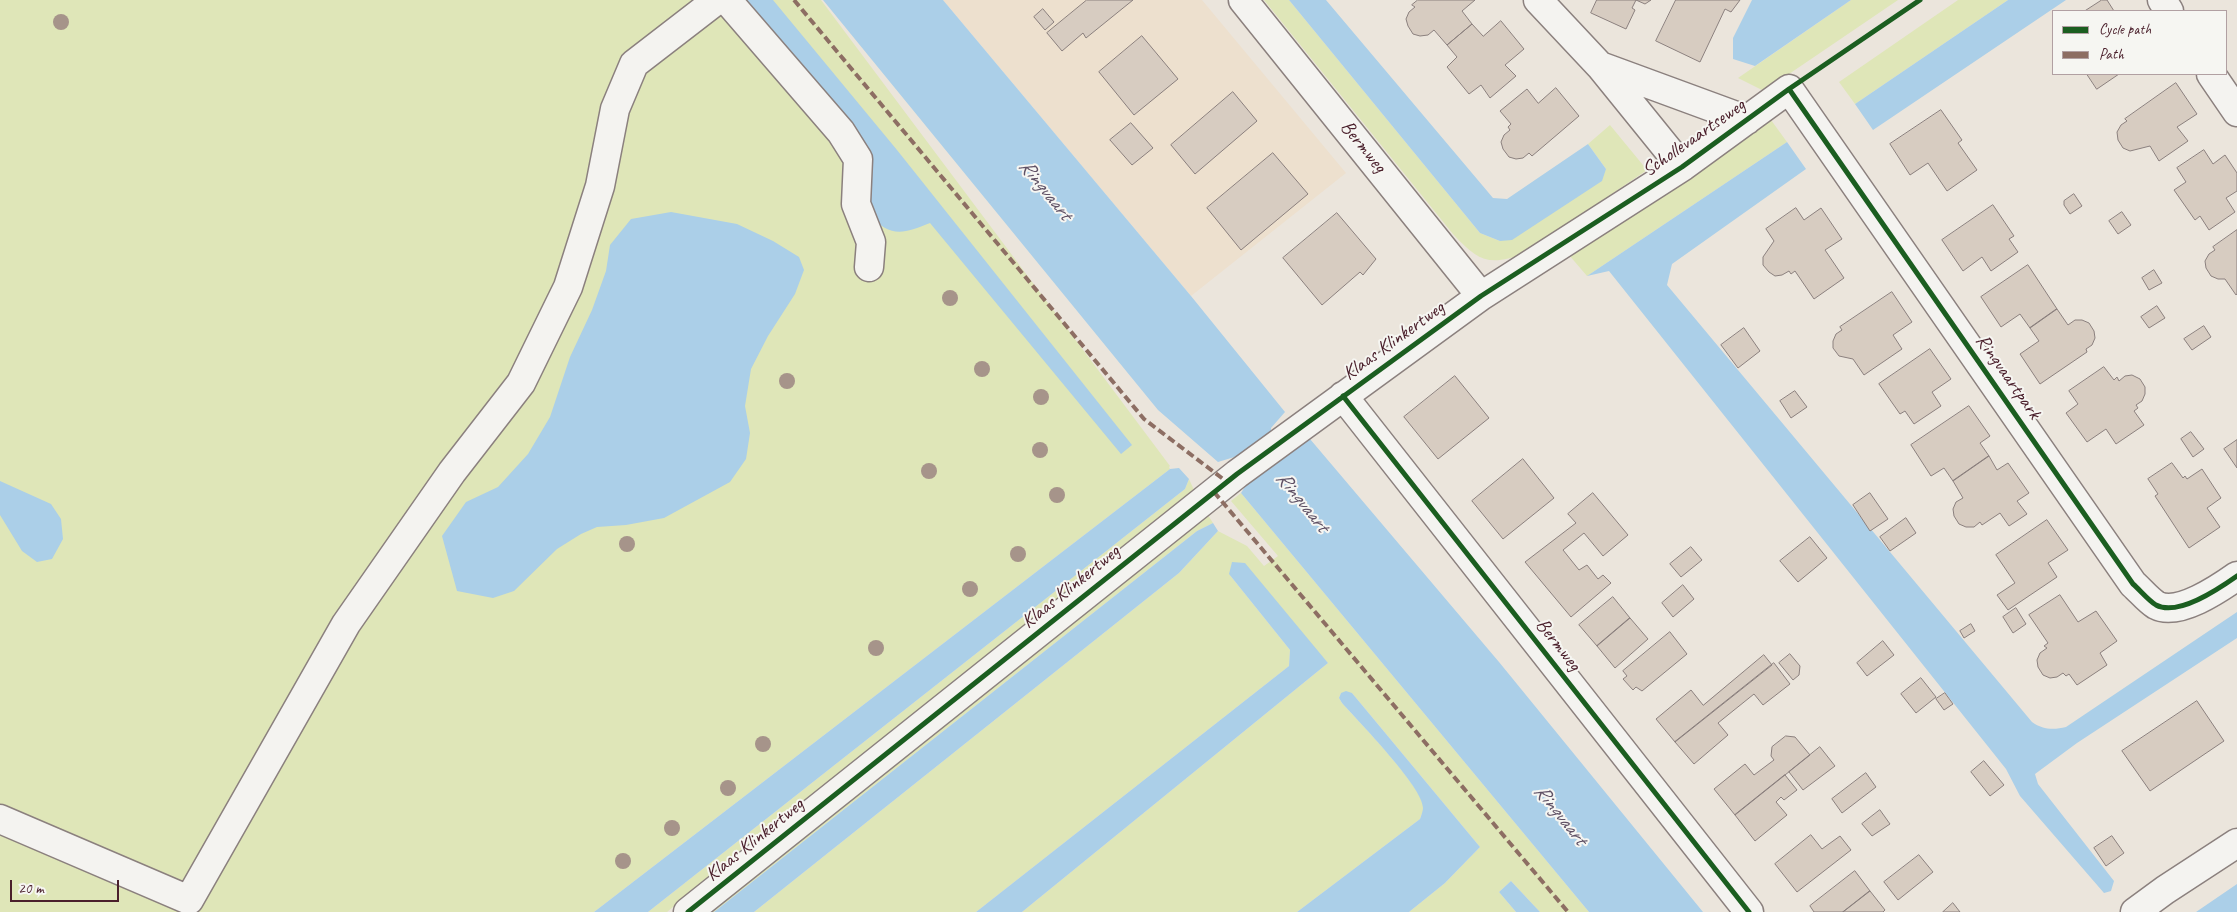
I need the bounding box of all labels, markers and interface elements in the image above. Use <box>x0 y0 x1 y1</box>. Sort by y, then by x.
legend <box>2052 10 2227 75</box>
text: Cycle path <box>2099 20 2151 39</box>
text: Path <box>2099 45 2124 64</box>
street label: Schollevaartseweg <box>1638 94 1750 182</box>
street label: Bermweg <box>1335 116 1391 178</box>
water label: Ringvaart <box>1013 155 1077 225</box>
street label: Klaas Klinkertweg <box>1338 296 1450 386</box>
street label: Ringvaartpark <box>1970 330 2046 424</box>
water label: Ringvaart <box>1270 467 1334 537</box>
street label: Klaas Klinkertweg <box>1017 540 1125 634</box>
street label: Bermweg <box>1530 614 1586 676</box>
water label: Ringvaart <box>1528 780 1592 850</box>
street label: Klaas Klinkertweg <box>701 793 809 887</box>
scale bar <box>12 870 121 902</box>
text: 20 m <box>18 879 44 898</box>

